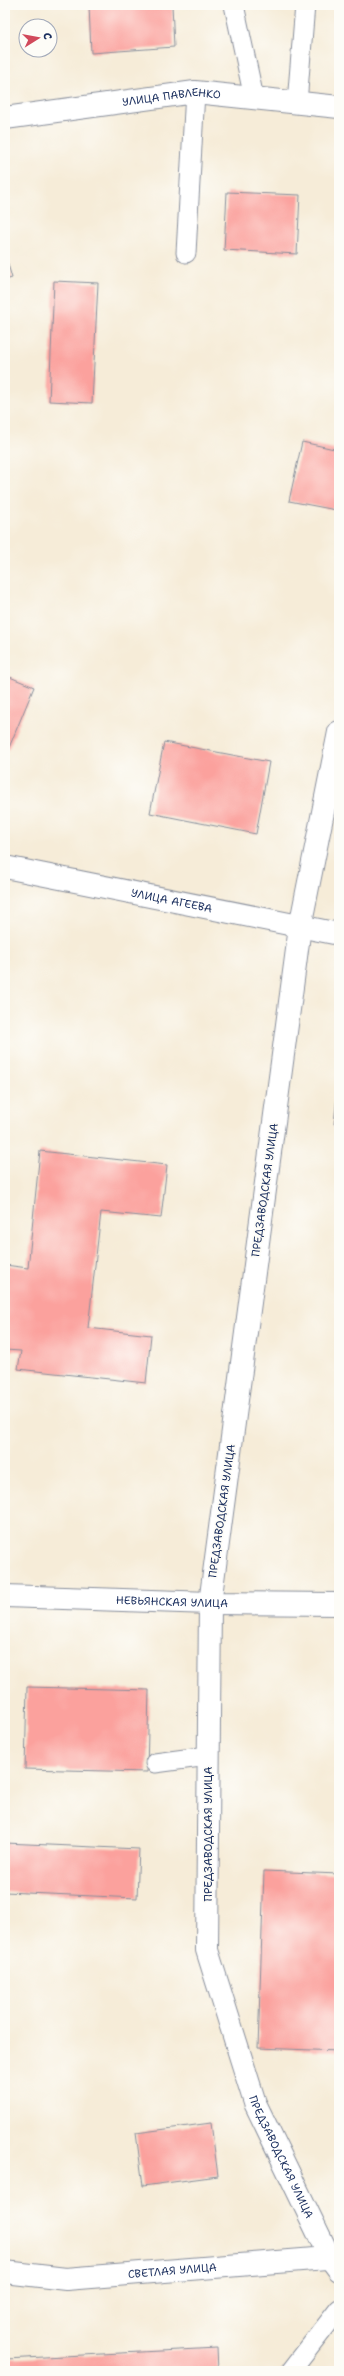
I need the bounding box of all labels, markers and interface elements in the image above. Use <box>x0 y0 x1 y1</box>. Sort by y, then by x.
north arrow <box>18 18 58 58</box>
text: С <box>39 31 55 41</box>
street label: УЛИЦА ПАВЛЕНКО <box>121 84 222 109</box>
street label: УЛИЦА АГЕЕВА <box>130 885 214 916</box>
street label: ПРЕДЗАВОДСКАЯ УЛИЦА <box>248 1122 282 1258</box>
street label: ПРЕДЗАВОДСКАЯ УЛИЦА <box>205 1443 239 1579</box>
street label: НЕВЬЯНСКАЯ УЛИЦА <box>116 1592 228 1611</box>
street label: ПРЕДЗАВОДСКАЯ УЛИЦА <box>201 1767 216 1901</box>
street label: ПРЕДЗАВОДСКАЯ УЛИЦА <box>246 2093 317 2221</box>
street label: СВЕТЛАЯ УЛИЦА <box>127 2259 217 2281</box>

